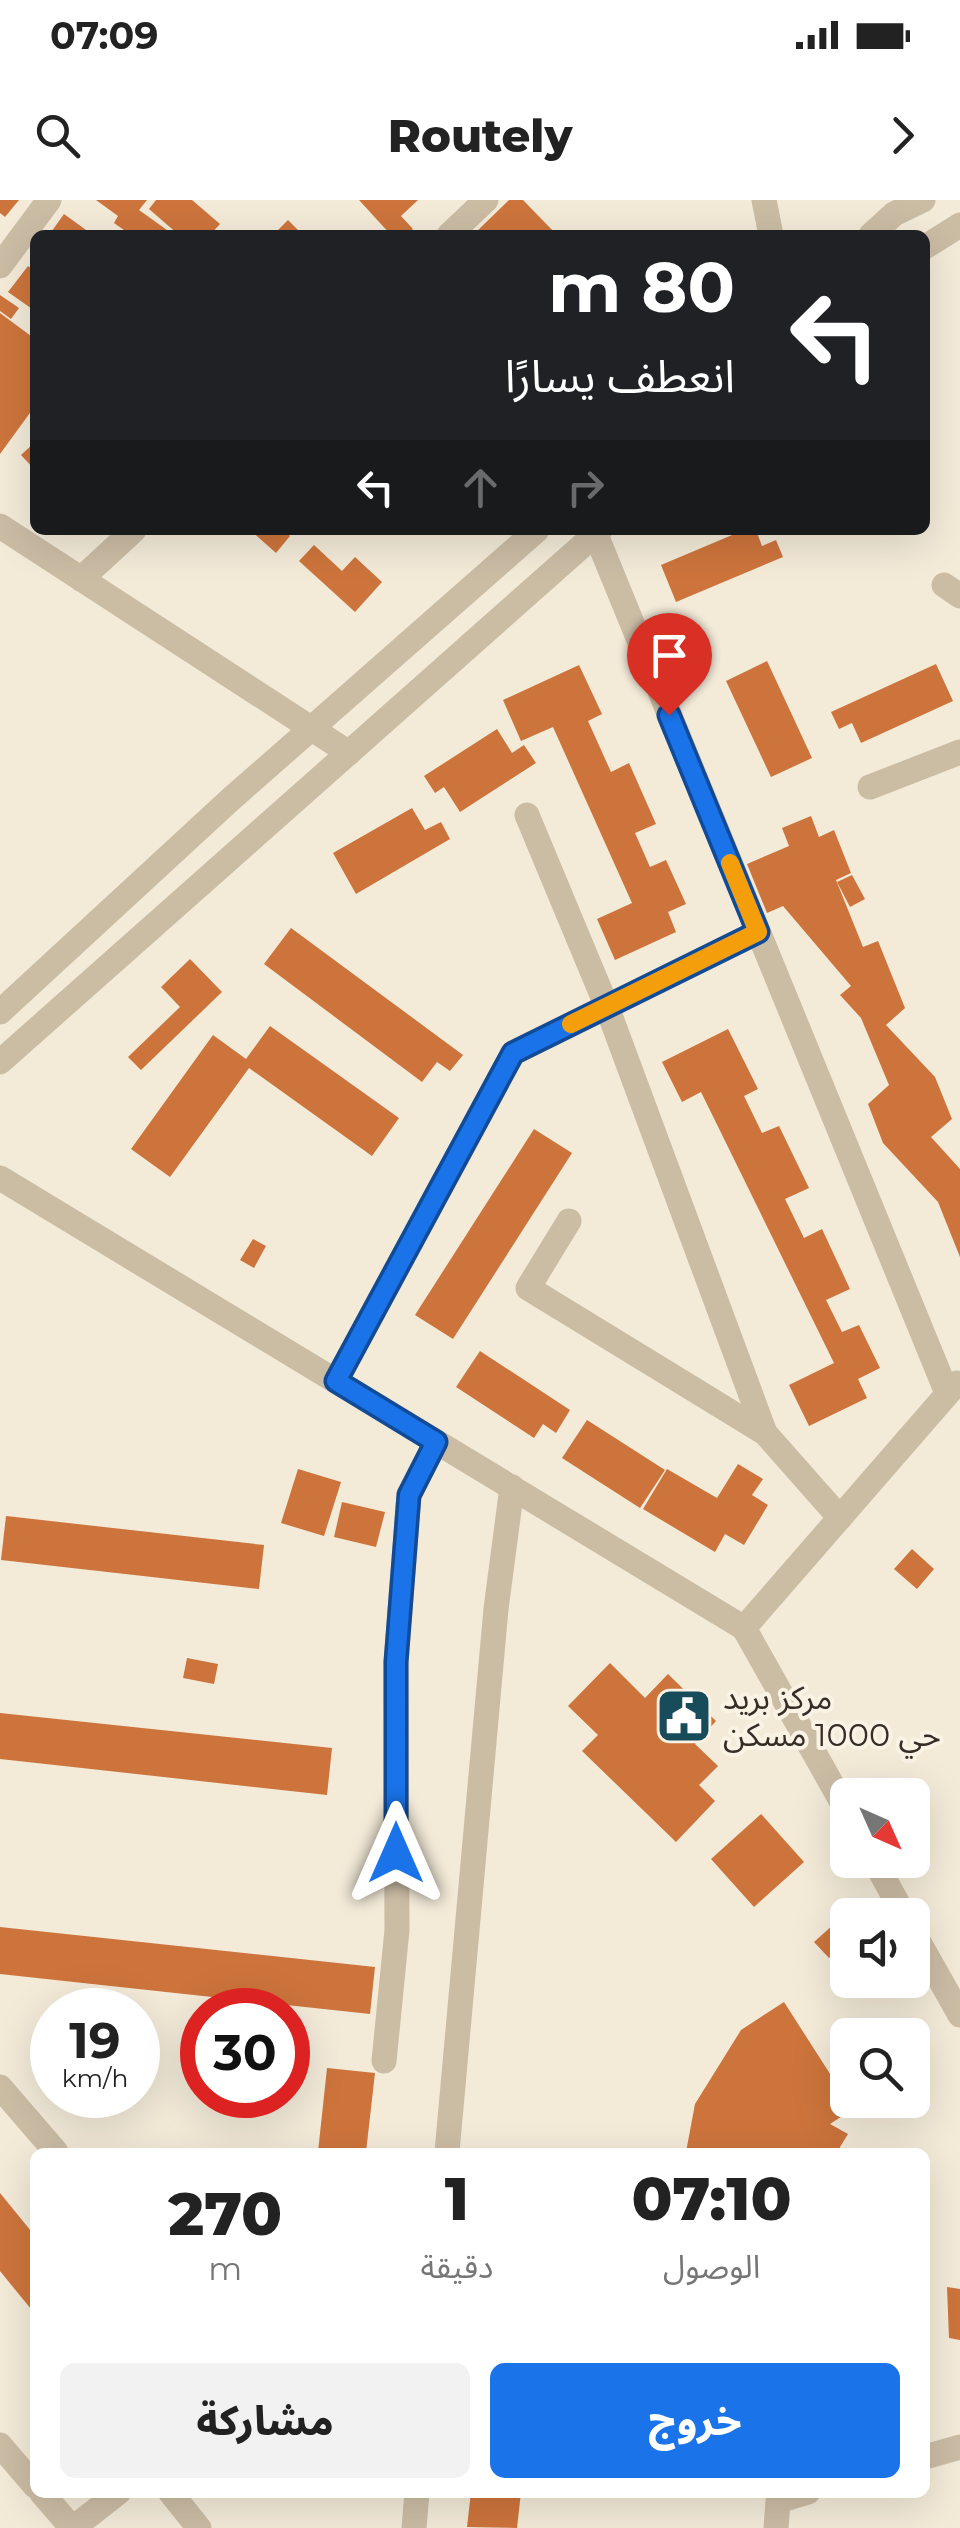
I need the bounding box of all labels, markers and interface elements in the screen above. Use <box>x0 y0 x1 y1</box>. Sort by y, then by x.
text: 07:09 <box>50 12 158 59</box>
icon: search <box>30 108 85 163</box>
text: Routely <box>388 108 572 163</box>
icon: forward <box>875 108 930 163</box>
text: 80 m <box>548 244 735 330</box>
icon: left <box>770 270 900 400</box>
text: انعطف يسارًا <box>505 348 735 403</box>
icon: left <box>348 460 403 515</box>
icon: ahead <box>453 460 508 515</box>
icon: right <box>558 460 613 515</box>
pin <box>627 613 712 716</box>
icon: arrive <box>642 628 697 683</box>
place label: مركز بريد حي 1000 مسكن <box>723 1678 941 1759</box>
public building icon: مركز بريد حي 1000 مسكن <box>654 1686 714 1746</box>
north arrow <box>830 1778 930 1878</box>
map controls <box>830 1778 930 2118</box>
position arrow <box>344 1801 448 1905</box>
button: sound <box>830 1898 930 1998</box>
speed limit sign: 30 <box>180 1988 310 2118</box>
text: 19 <box>69 2010 121 2071</box>
button: search <box>830 2018 930 2118</box>
text: km/h <box>62 2063 128 2093</box>
text: 1 <box>445 2162 469 2235</box>
text: 07:10 <box>632 2162 792 2235</box>
text: 270 <box>168 2177 282 2250</box>
text: دقيقة <box>420 2247 493 2286</box>
text: الوصول <box>663 2247 760 2286</box>
text: m <box>208 2249 242 2288</box>
button: مشاركة <box>60 2363 470 2478</box>
button: خروج <box>490 2363 900 2478</box>

